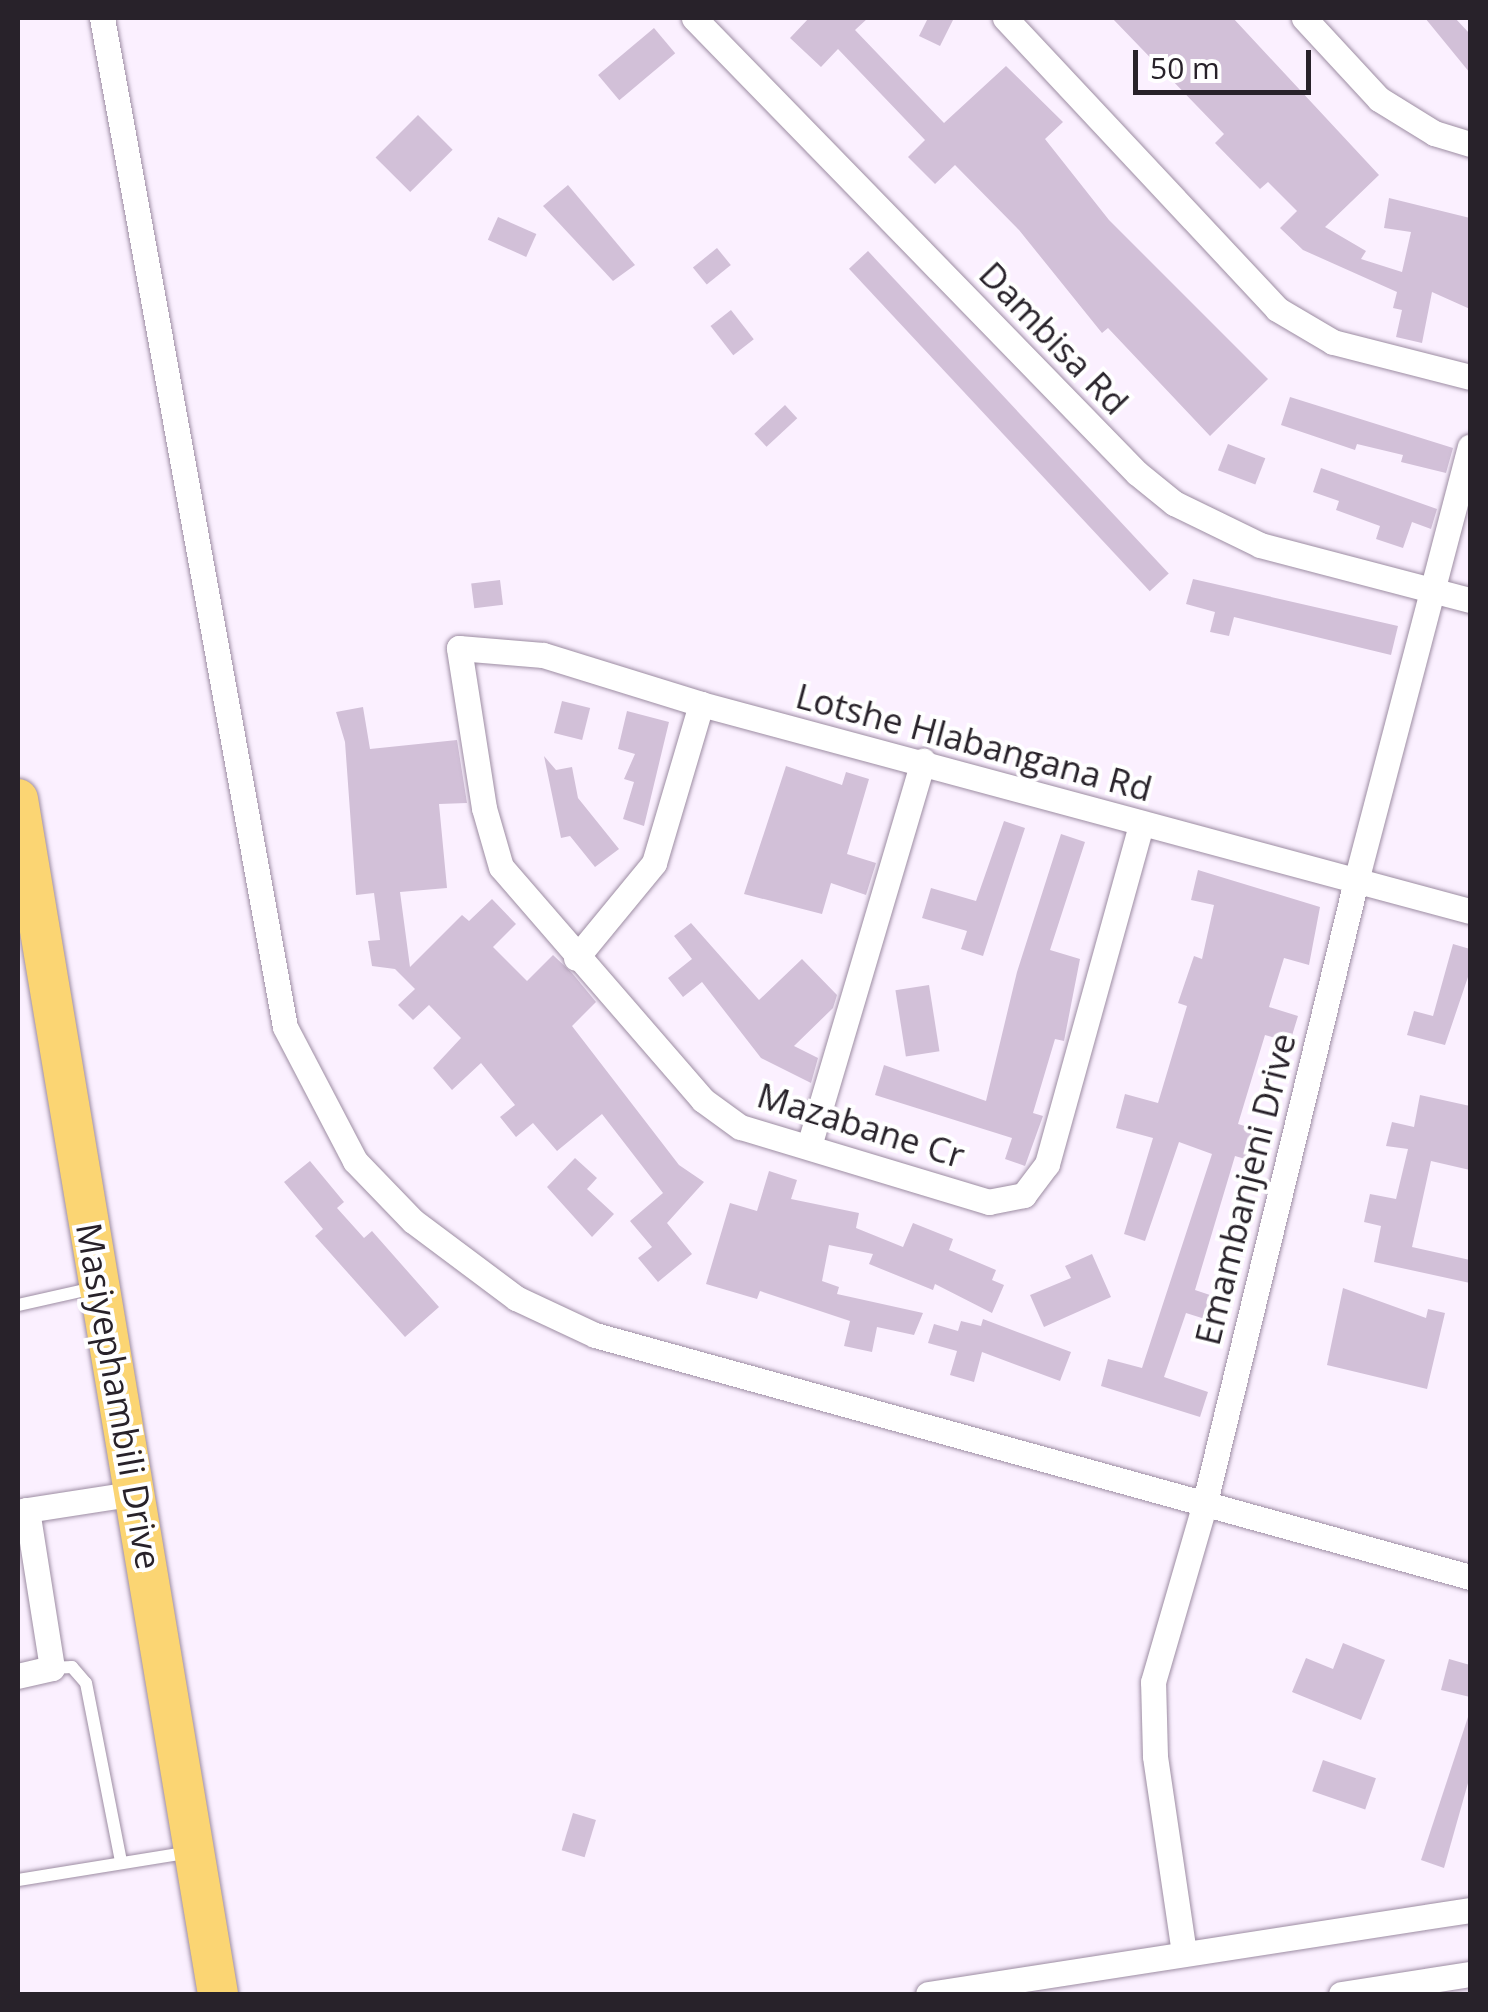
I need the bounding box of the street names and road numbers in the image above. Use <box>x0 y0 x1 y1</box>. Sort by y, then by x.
street label: Dambisa Rd <box>971 253 1137 423</box>
street label: Lotshe Hlabangana Rd <box>792 674 1156 810</box>
street label: Emambanjeni Drive <box>1186 1029 1304 1349</box>
street label: Mazabane Cr <box>752 1074 970 1176</box>
street label: Masiyephambili Drive <box>68 1219 170 1573</box>

